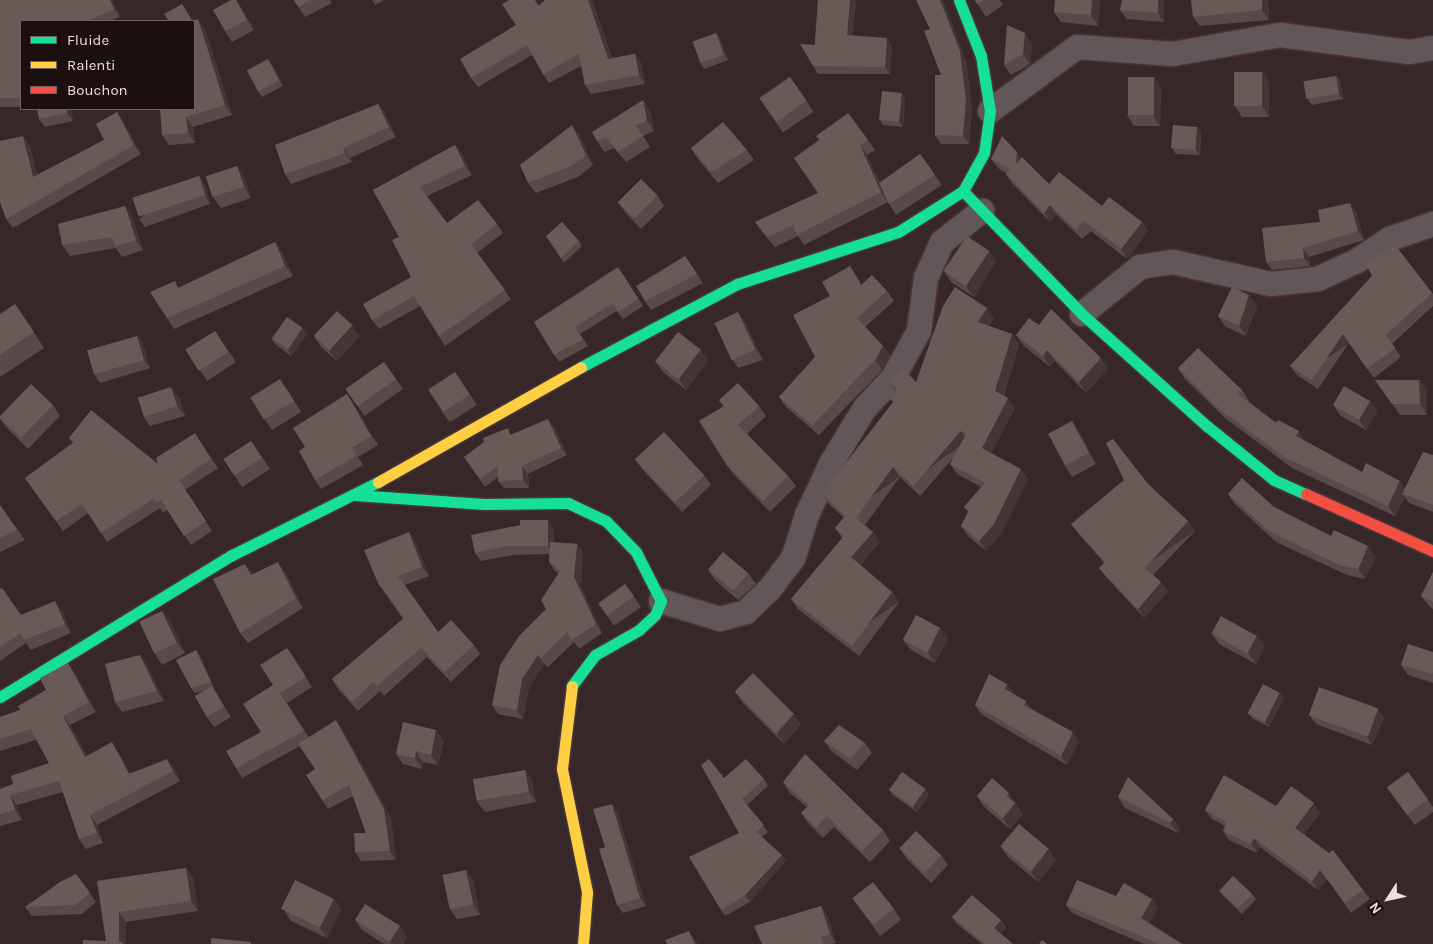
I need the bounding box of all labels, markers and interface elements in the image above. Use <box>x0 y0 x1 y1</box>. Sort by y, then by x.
legend <box>20 20 195 110</box>
text: Fluide <box>67 31 109 49</box>
text: Ralenti <box>67 56 116 74</box>
text: Bouchon <box>67 81 128 99</box>
north arrow <box>1363 874 1413 924</box>
text: N <box>1365 899 1385 917</box>

